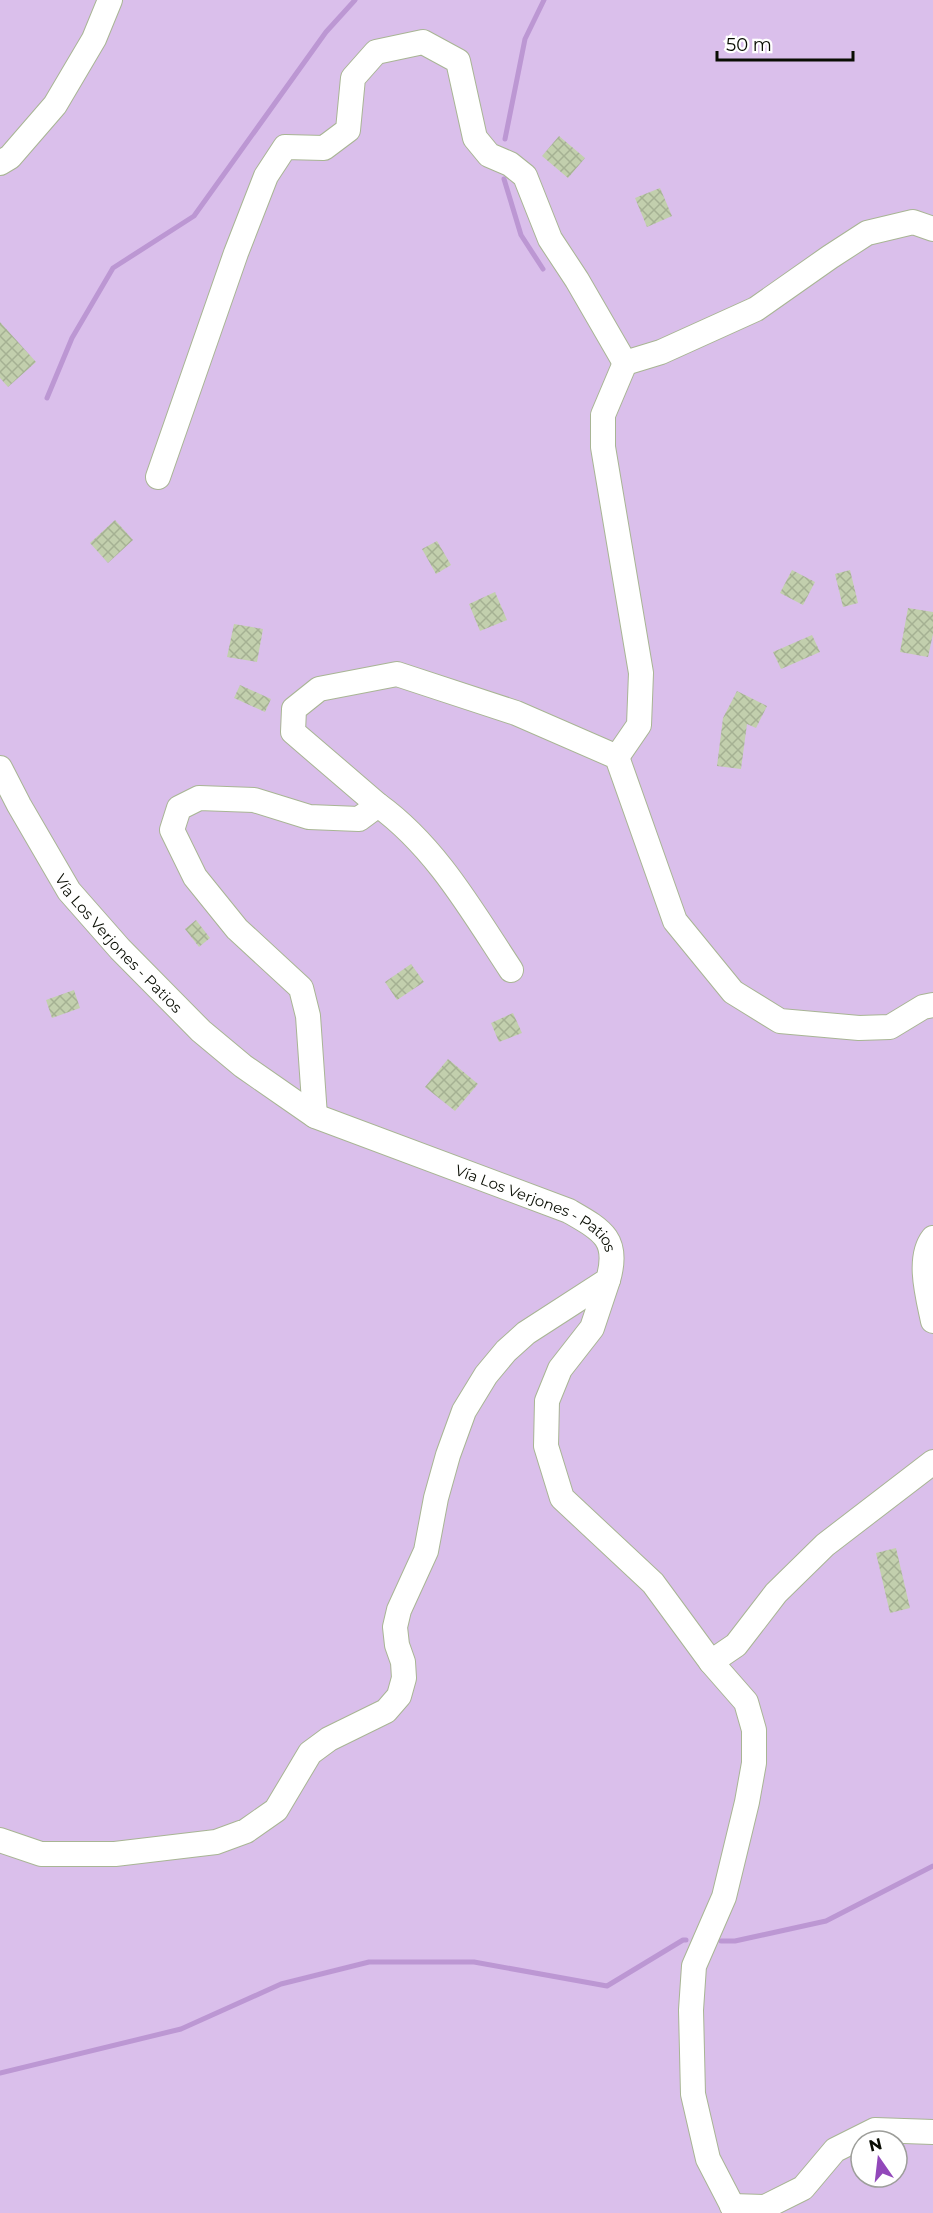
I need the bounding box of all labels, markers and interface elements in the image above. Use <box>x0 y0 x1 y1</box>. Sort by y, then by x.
scale bar <box>717 24 854 62</box>
text: 50 m <box>726 34 772 56</box>
street label: Vía Los Verjones - Patios <box>51 870 187 1016</box>
street label: Vía Los Verjones - Patios <box>453 1160 621 1254</box>
north arrow <box>849 2129 909 2189</box>
text: N <box>867 2134 884 2156</box>

